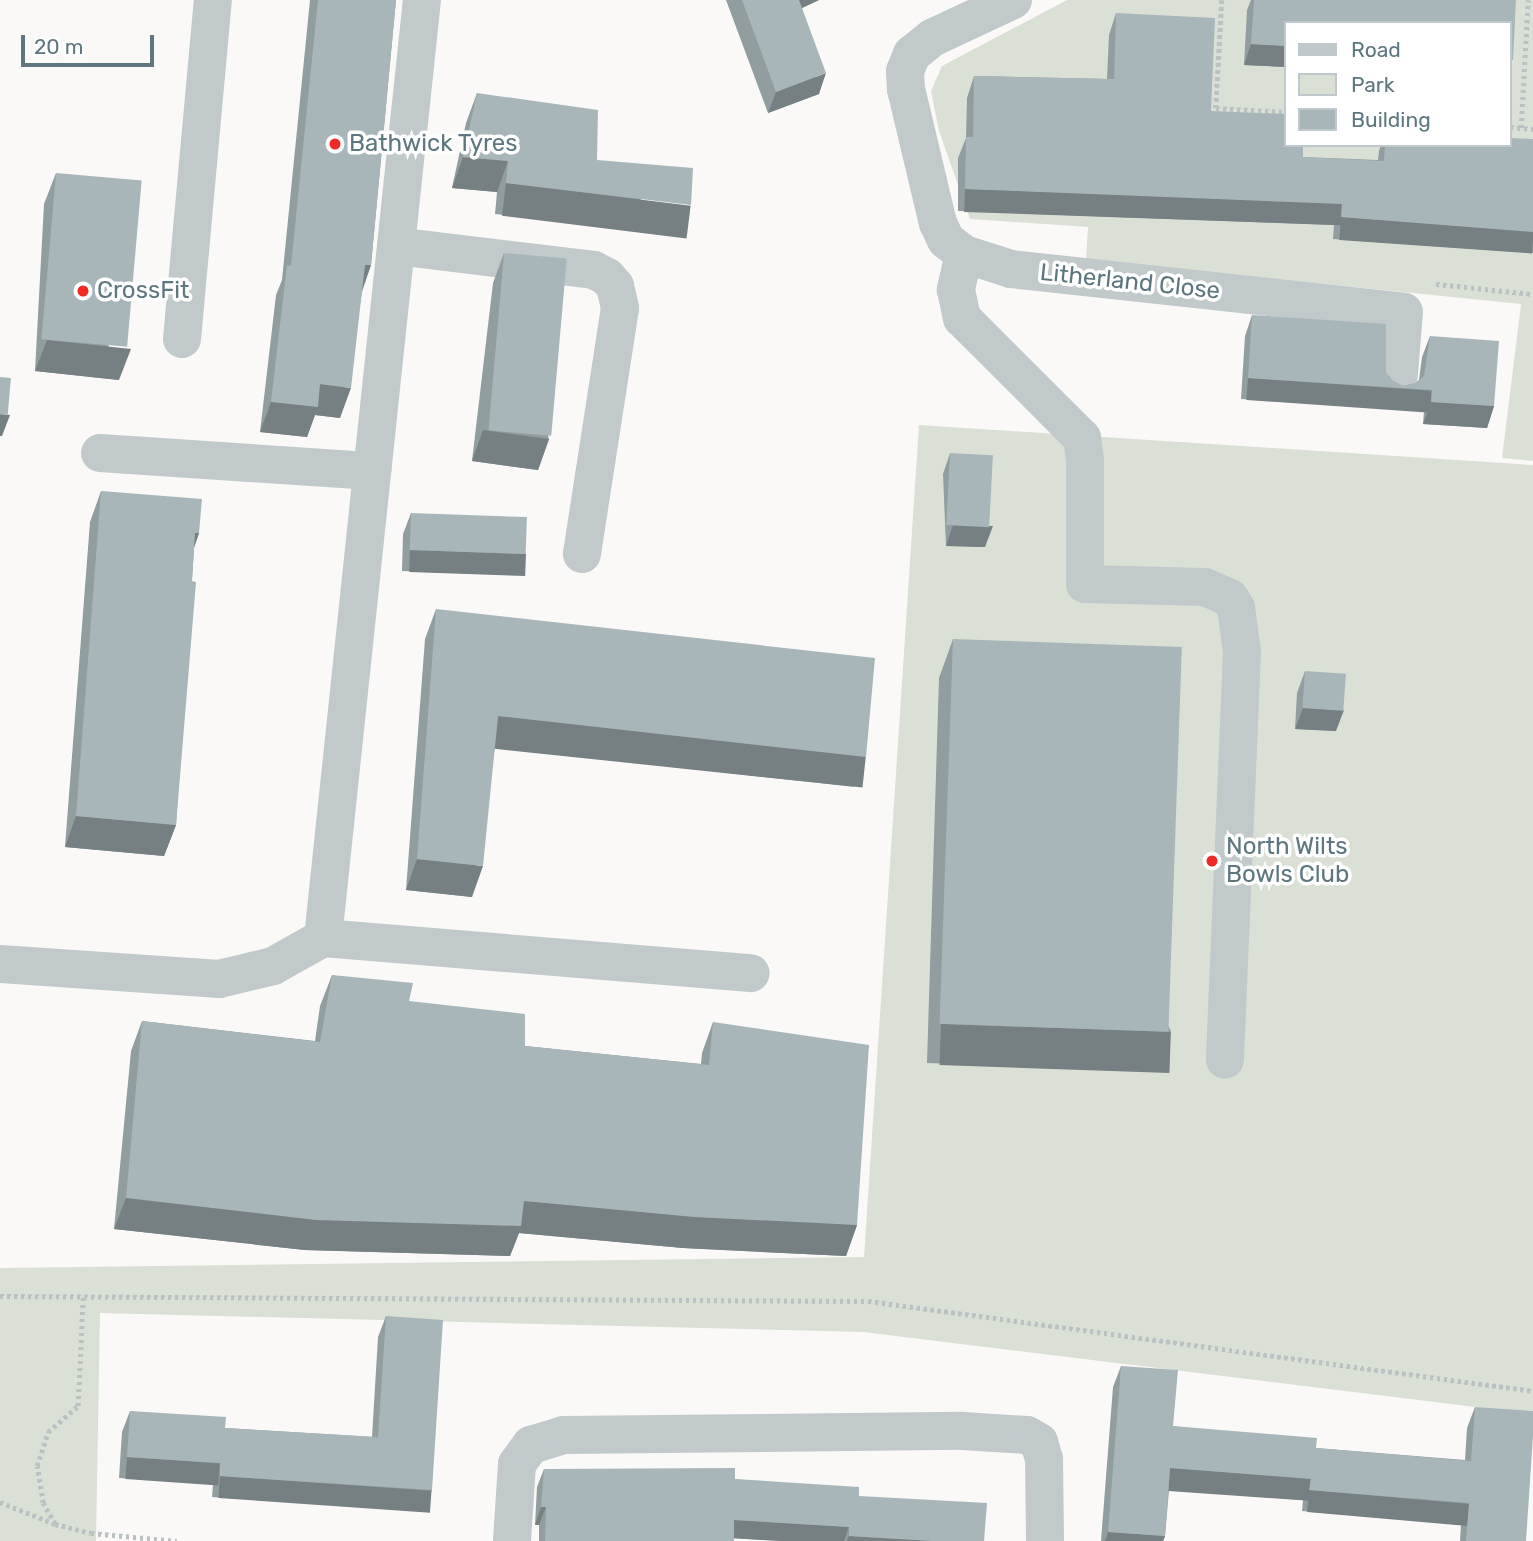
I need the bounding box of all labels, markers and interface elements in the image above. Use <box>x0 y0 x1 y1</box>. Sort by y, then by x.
scale bar <box>24 21 158 65</box>
legend <box>1284 21 1512 147</box>
text: 20 m <box>34 34 83 59</box>
text: Road <box>1351 37 1401 62</box>
text: Park <box>1351 72 1395 97</box>
text: Building <box>1351 107 1431 132</box>
place label: Bathwick Tyres <box>349 130 518 158</box>
marker: Bathwick Tyres <box>327 136 343 152</box>
street label: Litherland Close <box>1039 258 1221 306</box>
place label: CrossFit <box>97 277 189 305</box>
marker: CrossFit <box>75 283 91 299</box>
place label: North Wilts Bowls Club <box>1226 833 1349 889</box>
marker: North Wilts Bowls Club <box>1204 853 1220 869</box>

